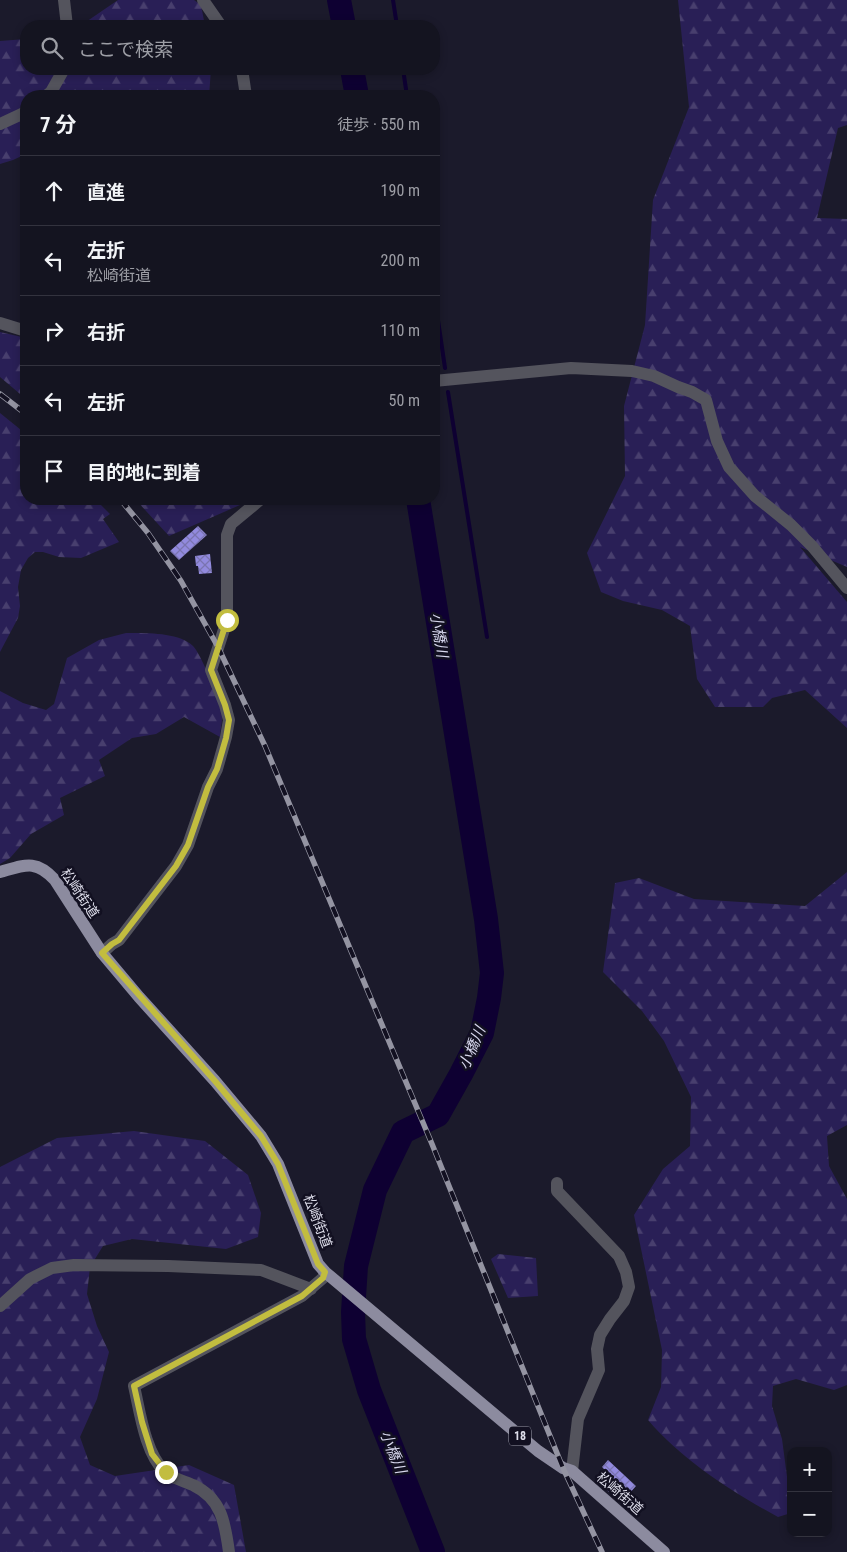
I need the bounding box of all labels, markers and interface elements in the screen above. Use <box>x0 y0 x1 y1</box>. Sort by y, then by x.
search box <box>20 20 440 75</box>
icon: search <box>38 34 66 62</box>
text: ここで検索 <box>78 38 173 61</box>
text: 7 分 <box>40 113 76 137</box>
text: 徒歩 · 550 m <box>337 115 420 134</box>
icon: ahead <box>40 177 68 205</box>
text: 直進 <box>87 181 125 204</box>
text: 190 m <box>381 181 420 200</box>
text: 左折 <box>87 239 125 262</box>
icon: left <box>40 247 68 275</box>
text: 200 m <box>381 251 420 270</box>
text: 松崎街道 <box>87 266 151 285</box>
icon: right <box>40 317 68 345</box>
text: 右折 <box>87 321 125 344</box>
text: 110 m <box>381 321 420 340</box>
icon: left <box>40 387 68 415</box>
text: 左折 <box>87 391 125 414</box>
text: 50 m <box>388 391 420 410</box>
icon: arrive <box>40 457 68 485</box>
text: 目的地に到着 <box>87 461 201 484</box>
route start <box>216 609 239 632</box>
water label: 小橋川 <box>427 611 452 661</box>
street label: 松崎街道 <box>58 865 102 921</box>
water label: 小橋川 <box>455 1022 490 1072</box>
street label: 松崎街道 <box>300 1192 336 1250</box>
road number: 18 <box>509 1426 531 1445</box>
water label: 小橋川 <box>376 1428 411 1478</box>
map controls <box>787 1447 832 1537</box>
button: + <box>787 1447 832 1492</box>
route end <box>155 1461 178 1484</box>
street label: 松崎街道 <box>594 1469 646 1517</box>
button: − <box>787 1492 832 1537</box>

